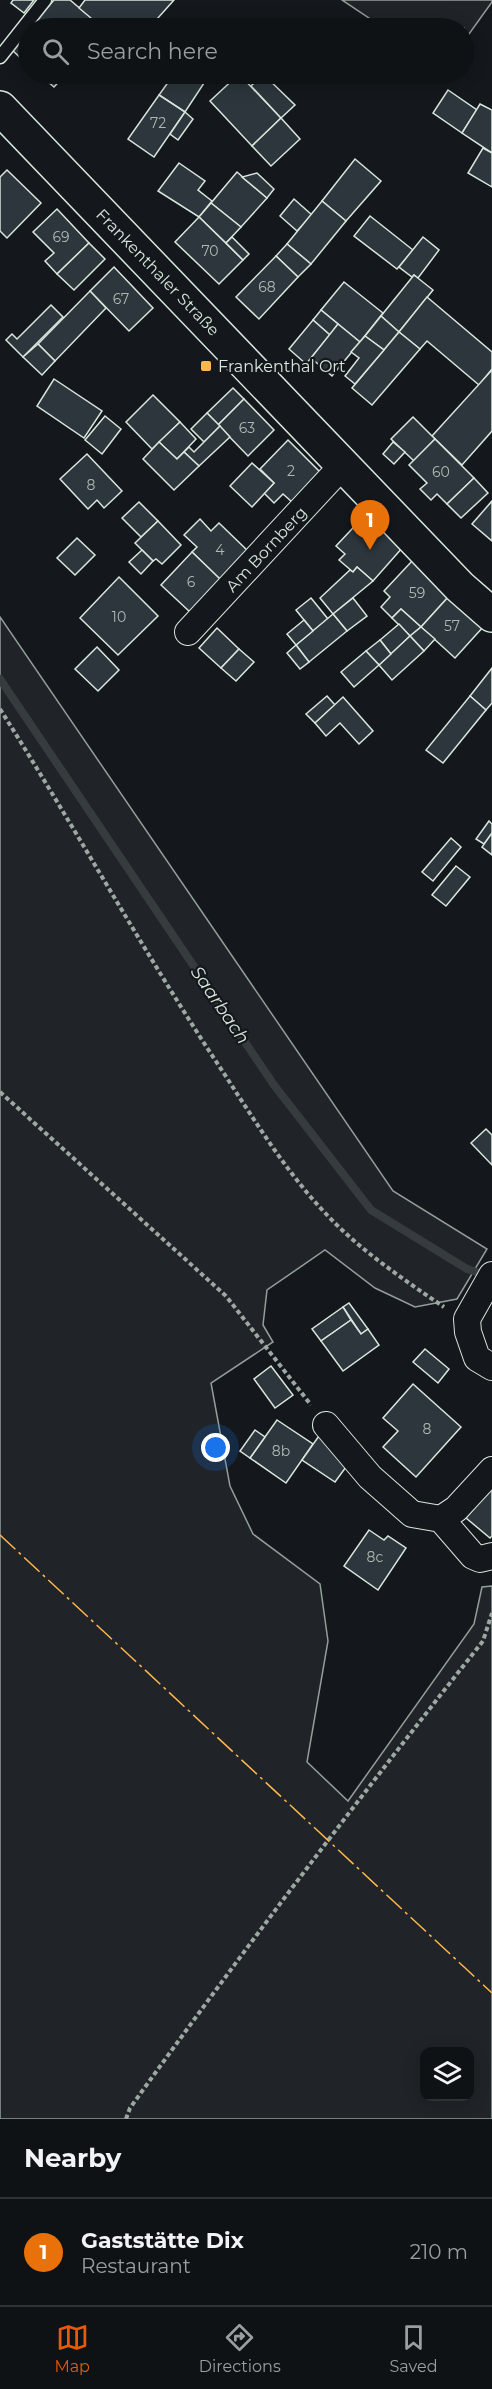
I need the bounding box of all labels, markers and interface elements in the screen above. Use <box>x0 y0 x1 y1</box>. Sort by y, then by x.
search box <box>18 18 474 84</box>
icon: search <box>39 35 72 68</box>
text: Search here <box>87 38 218 65</box>
house number: 72 <box>150 114 166 132</box>
street label: Frankenthaler Straße <box>92 205 223 340</box>
house number: 69 <box>52 228 70 246</box>
house number: 70 <box>201 242 219 260</box>
house number: 68 <box>258 278 276 296</box>
house number: 67 <box>113 290 129 308</box>
place label: Frankenthal Ort <box>218 357 346 376</box>
marker: Frankenthal Ort <box>199 359 213 373</box>
house number: 63 <box>239 419 255 437</box>
house number: 2 <box>287 462 295 480</box>
house number: 60 <box>432 463 450 481</box>
house number: 8 <box>87 476 96 494</box>
pin: 1 <box>350 500 389 550</box>
street label: Am Bornberg <box>222 503 311 596</box>
house number: 4 <box>215 541 225 559</box>
house number: 6 <box>187 573 196 591</box>
house number: 59 <box>409 584 425 602</box>
house number: 10 <box>112 608 126 626</box>
house number: 57 <box>444 617 460 635</box>
water label: Saarbach <box>186 962 254 1048</box>
house number: 8 <box>423 1420 432 1438</box>
your location <box>201 1433 230 1462</box>
house number: 8b <box>272 1442 290 1460</box>
house number: 8c <box>367 1548 384 1566</box>
map controls <box>420 2047 474 2101</box>
button: layers <box>420 2047 474 2101</box>
text: Nearby <box>24 2142 121 2174</box>
text: Gaststätte Dix <box>81 2227 244 2254</box>
text: 1 <box>40 2240 47 2264</box>
text: 210 m <box>410 2240 468 2264</box>
text: Restaurant <box>81 2254 191 2278</box>
tab: Map <box>54 2321 90 2376</box>
tab: Directions <box>199 2321 281 2376</box>
tab: Saved <box>390 2321 438 2376</box>

